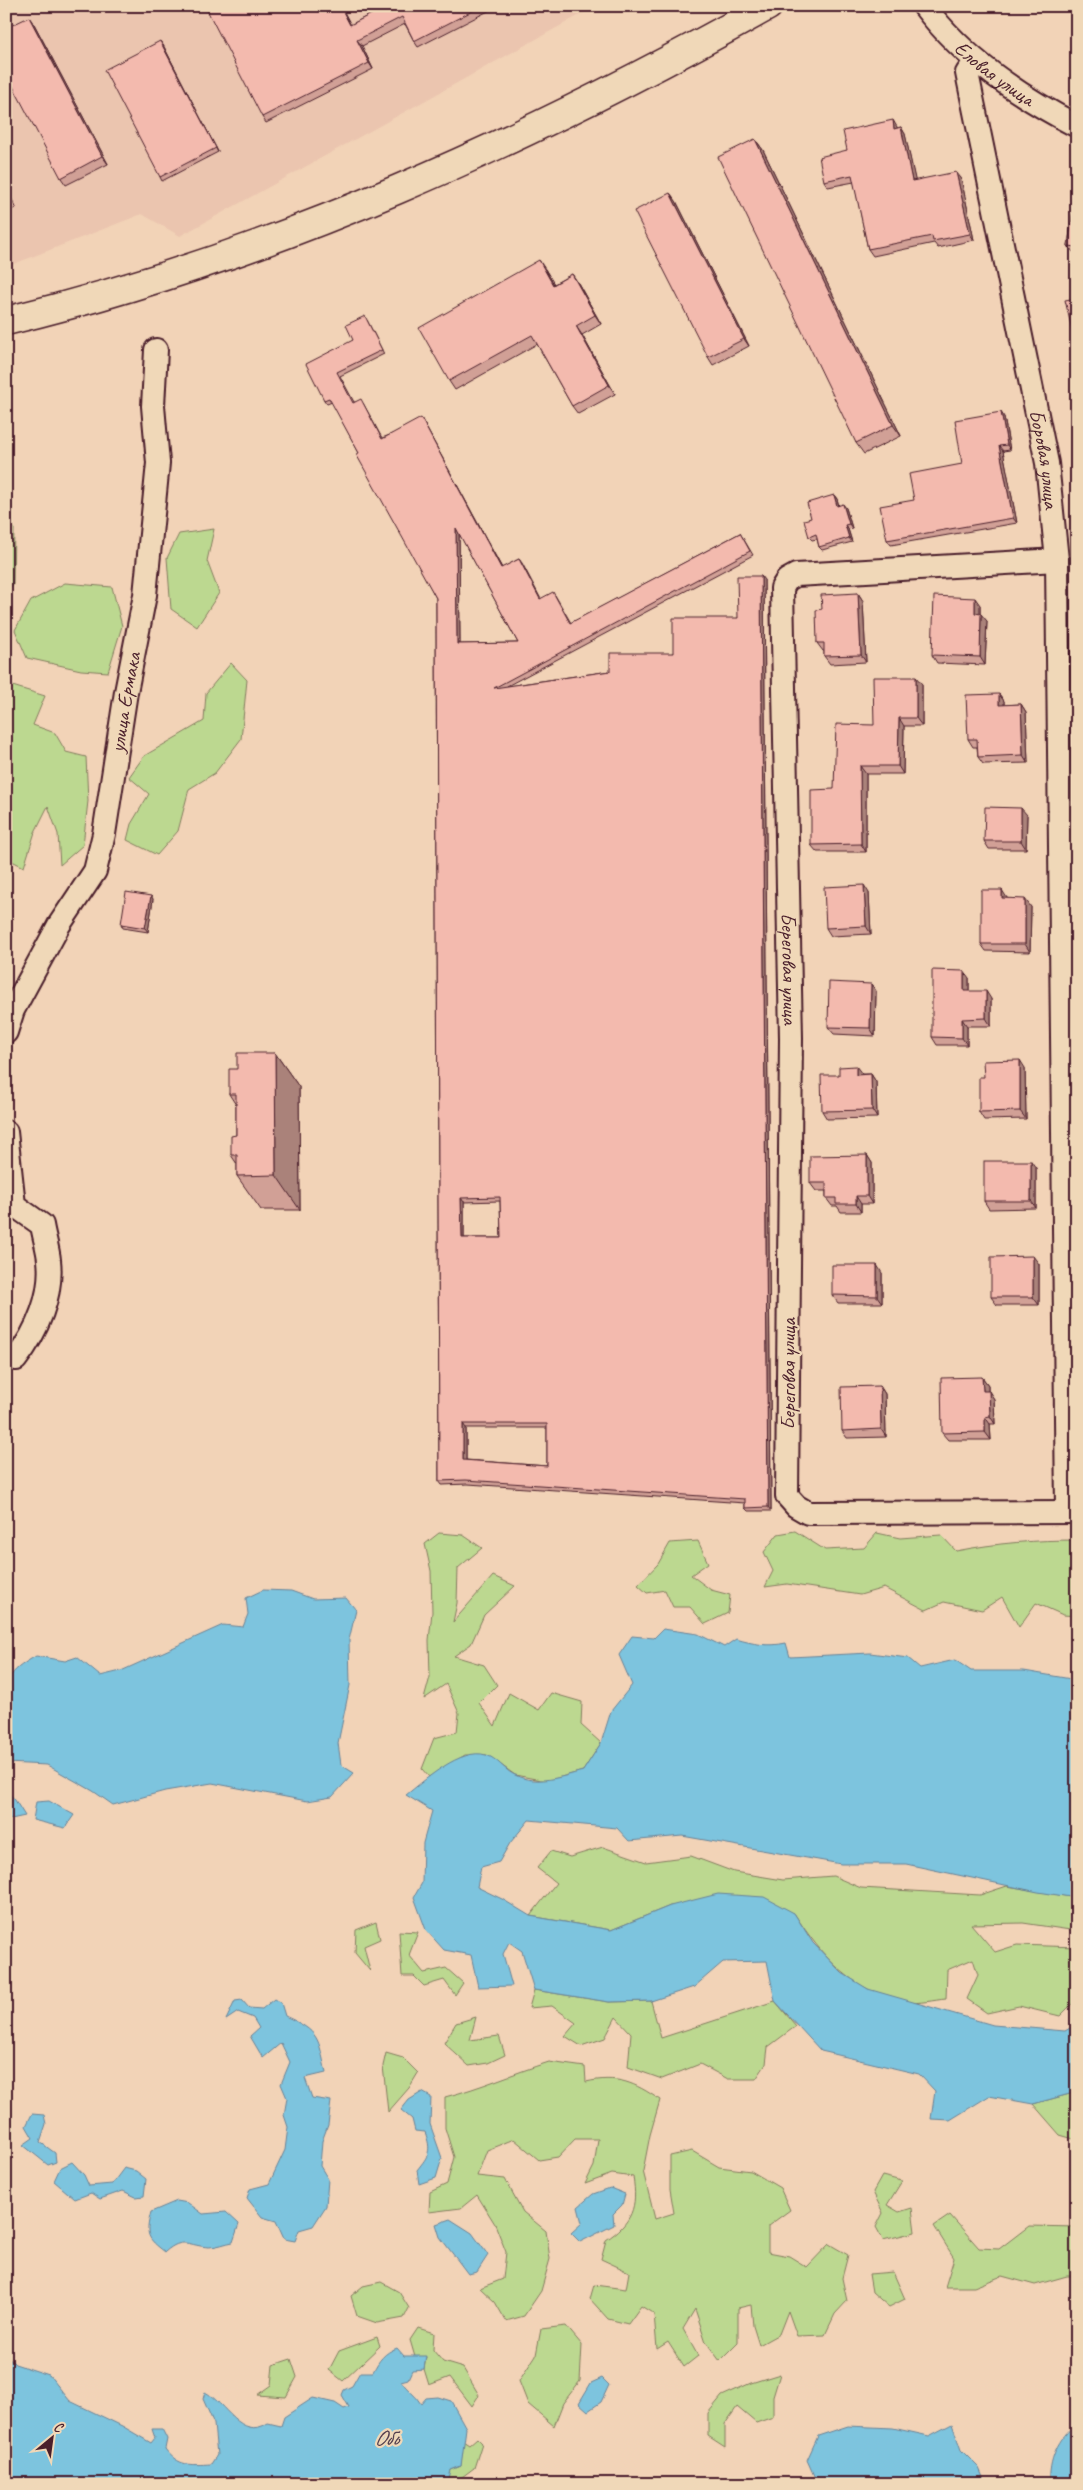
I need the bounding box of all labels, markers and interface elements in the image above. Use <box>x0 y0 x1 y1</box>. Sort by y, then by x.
street label: Еловая улица <box>949 35 1041 113</box>
street label: Боровая улица <box>1023 407 1065 512</box>
street label: улица Ермака <box>104 649 147 756</box>
street label: Береговая улица <box>776 913 804 1026</box>
street label: Береговая улица <box>775 1317 801 1430</box>
north arrow <box>28 2412 78 2462</box>
text: С <box>51 2418 67 2437</box>
water label: Обь <box>374 2424 401 2452</box>

